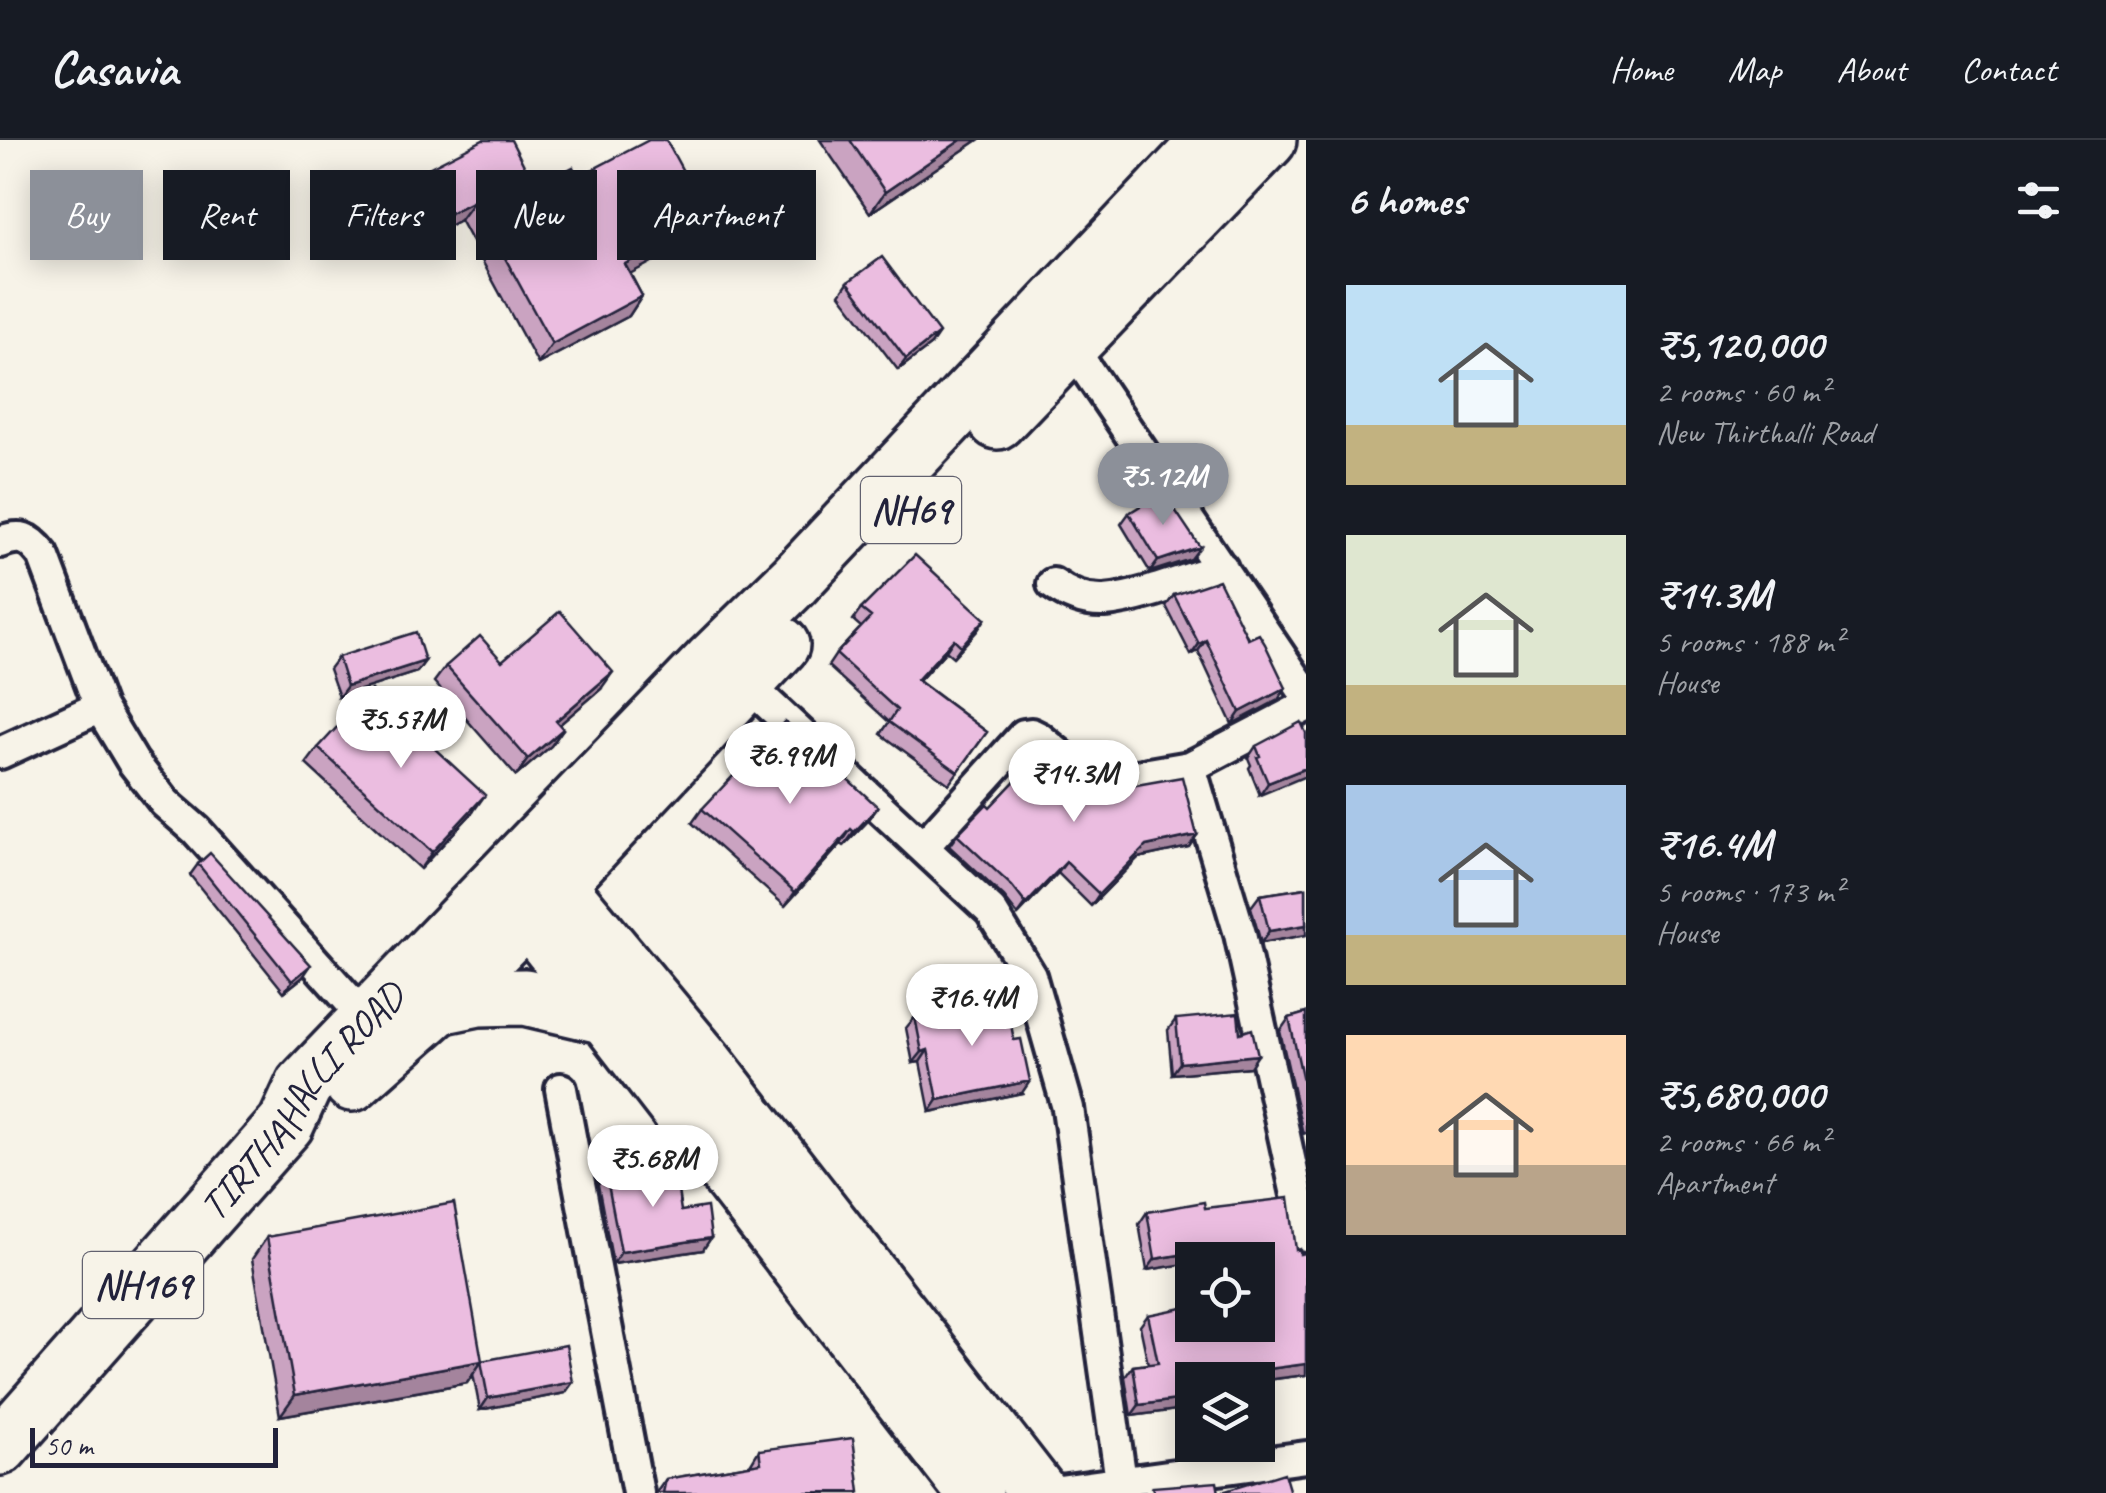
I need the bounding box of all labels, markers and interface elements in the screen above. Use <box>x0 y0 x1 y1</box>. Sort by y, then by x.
text: Casavia <box>50 39 178 99</box>
text: Home <box>1610 47 1673 92</box>
text: Map <box>1728 47 1781 92</box>
text: About <box>1836 47 1906 92</box>
text: Contact <box>1961 47 2056 92</box>
chip: Buy <box>30 170 143 260</box>
chip: Rent <box>163 170 290 260</box>
chip: Filters <box>310 170 456 260</box>
chip: New <box>476 170 597 260</box>
chip: Apartment <box>617 170 816 260</box>
icon: filters <box>2011 173 2066 228</box>
text: 6 homes <box>1346 174 1465 227</box>
text: ₹5,120,000 <box>1656 318 1823 371</box>
icon: home <box>1426 325 1546 445</box>
text: 2 rooms · 60 m² <box>1656 371 1829 412</box>
text: New Thirthalli Road <box>1656 412 1874 453</box>
pin: ₹5.12M <box>1082 443 1244 528</box>
text: ₹5.12M <box>1120 455 1206 496</box>
road number: NH69 <box>861 477 961 543</box>
text: ₹14.3M <box>1656 568 1771 621</box>
icon: home <box>1426 575 1546 695</box>
text: 5 rooms · 188 m² <box>1656 621 1843 662</box>
text: House <box>1656 662 1718 703</box>
pin: ₹5.57M <box>320 686 482 771</box>
text: ₹5.57M <box>358 698 444 739</box>
pin: ₹6.99M <box>709 722 871 807</box>
text: ₹6.99M <box>746 734 834 775</box>
pin: ₹14.3M <box>993 740 1155 825</box>
text: ₹14.3M <box>1030 752 1118 793</box>
text: ₹16.4M <box>1656 818 1771 871</box>
icon: home <box>1426 825 1546 945</box>
text: 5 rooms · 173 m² <box>1656 871 1843 912</box>
text: House <box>1656 912 1718 953</box>
pin: ₹16.4M <box>891 964 1053 1049</box>
street label: TIRTHAHALLI ROAD <box>189 969 418 1231</box>
text: ₹16.4M <box>928 976 1016 1017</box>
text: ₹5,680,000 <box>1656 1068 1824 1121</box>
icon: home <box>1426 1075 1546 1195</box>
text: 2 rooms · 66 m² <box>1656 1121 1829 1162</box>
pin: ₹5.68M <box>572 1125 734 1210</box>
text: ₹5.68M <box>609 1137 697 1178</box>
text: Apartment <box>1656 1162 1774 1203</box>
map controls <box>1175 1242 1275 1462</box>
button: locate <box>1175 1242 1275 1342</box>
road number: NH169 <box>83 1252 203 1318</box>
button: layers <box>1175 1362 1275 1462</box>
scale bar <box>30 1423 278 1468</box>
text: 50 m <box>45 1428 93 1463</box>

